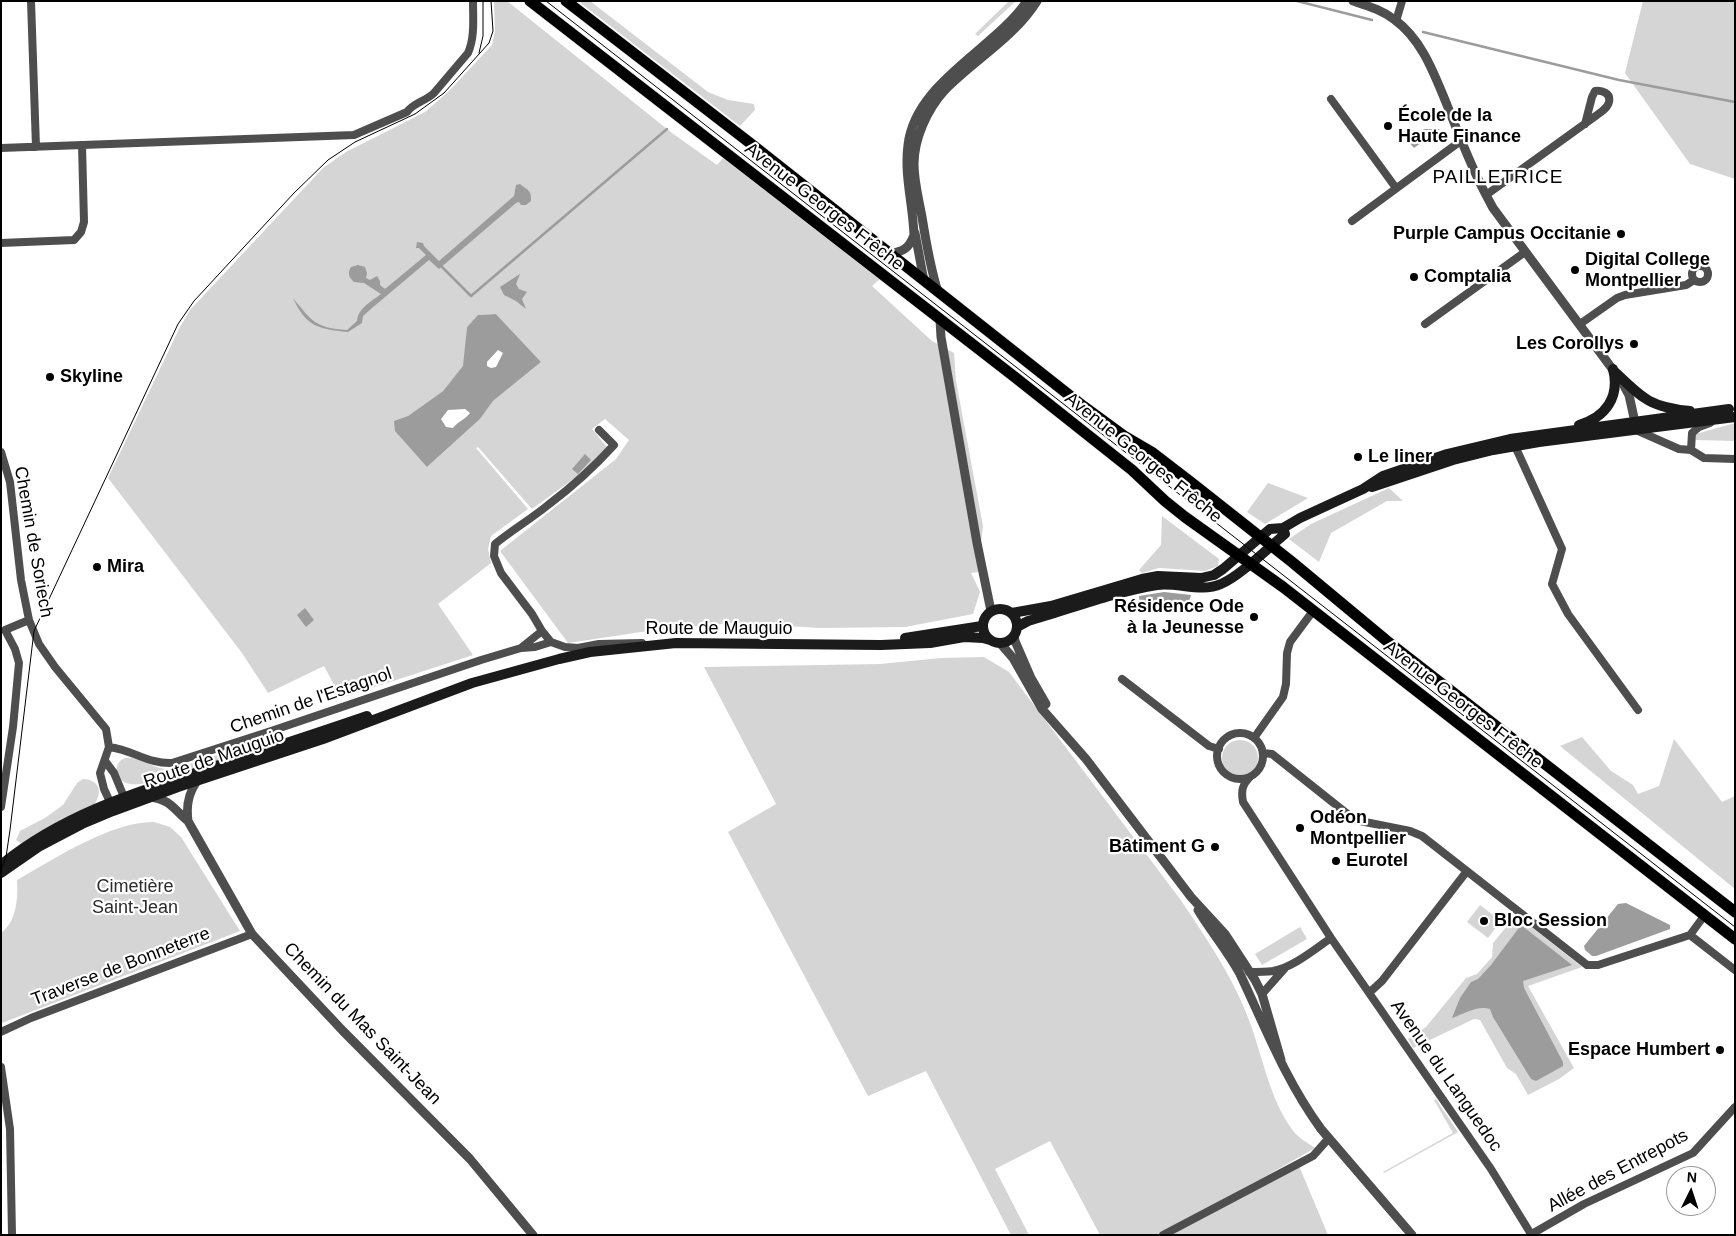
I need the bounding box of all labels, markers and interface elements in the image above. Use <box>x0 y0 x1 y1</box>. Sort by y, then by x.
place label: École de la Haute Finance <box>1398 105 1521 148</box>
marker: École de la Haute Finance <box>1382 120 1394 132</box>
street label: Avenue Georges Frêche <box>740 138 908 276</box>
district label: PAILLETRICE <box>1431 167 1565 189</box>
place label: Purple Campus Occitanie <box>1393 223 1611 245</box>
marker: Purple Campus Occitanie <box>1615 228 1627 240</box>
place label: Digital College Montpellier <box>1585 249 1710 292</box>
marker: Digital College Montpellier <box>1569 264 1581 276</box>
place label: Comptalia <box>1424 266 1511 288</box>
marker: Comptalia <box>1408 271 1420 283</box>
place label: Les Corollys <box>1516 333 1624 355</box>
marker: Les Corollys <box>1628 338 1640 350</box>
place label: Skyline <box>60 366 123 388</box>
marker: Skyline <box>44 371 56 383</box>
street label: Avenue Georges Frêche <box>1060 388 1226 528</box>
place label: Le liner <box>1368 446 1432 468</box>
marker: Le liner <box>1352 451 1364 463</box>
street label: Chemin de Soriech <box>9 465 57 619</box>
place label: Mira <box>107 556 144 578</box>
marker: Mira <box>91 561 103 573</box>
place label: Résidence Ode à la Jeunesse <box>1114 596 1244 638</box>
marker: Résidence Ode à la Jeunesse <box>1248 611 1260 623</box>
street label: Route de Mauguio <box>645 618 793 640</box>
street label: Avenue Georges Frêche <box>1379 636 1547 774</box>
street label: Chemin de l'Estagnol <box>227 663 395 739</box>
street label: Route de Mauguio <box>141 725 287 793</box>
place label: Odéon Montpellier <box>1310 807 1406 850</box>
marker: Odéon Montpellier <box>1294 822 1306 834</box>
place label: Bâtiment G <box>1109 836 1205 858</box>
marker: Bâtiment G <box>1209 841 1221 853</box>
place label: Eurotel <box>1346 850 1408 872</box>
marker: Eurotel <box>1330 855 1342 867</box>
park label: Cimetière Saint-Jean <box>92 876 178 919</box>
place label: Bloc Session <box>1494 910 1607 932</box>
marker: Bloc Session <box>1478 915 1490 927</box>
street label: Traverse de Bonneterre <box>29 923 213 1011</box>
street label: Chemin du Mas Saint-Jean <box>279 938 445 1110</box>
street label: Avenue du Languedoc <box>1386 996 1506 1156</box>
place label: Espace Humbert <box>1568 1039 1710 1061</box>
marker: Espace Humbert <box>1714 1044 1726 1056</box>
street label: Allée des Entrepots <box>1544 1125 1692 1217</box>
north arrow <box>1666 1166 1716 1216</box>
text: N <box>1686 1169 1698 1185</box>

